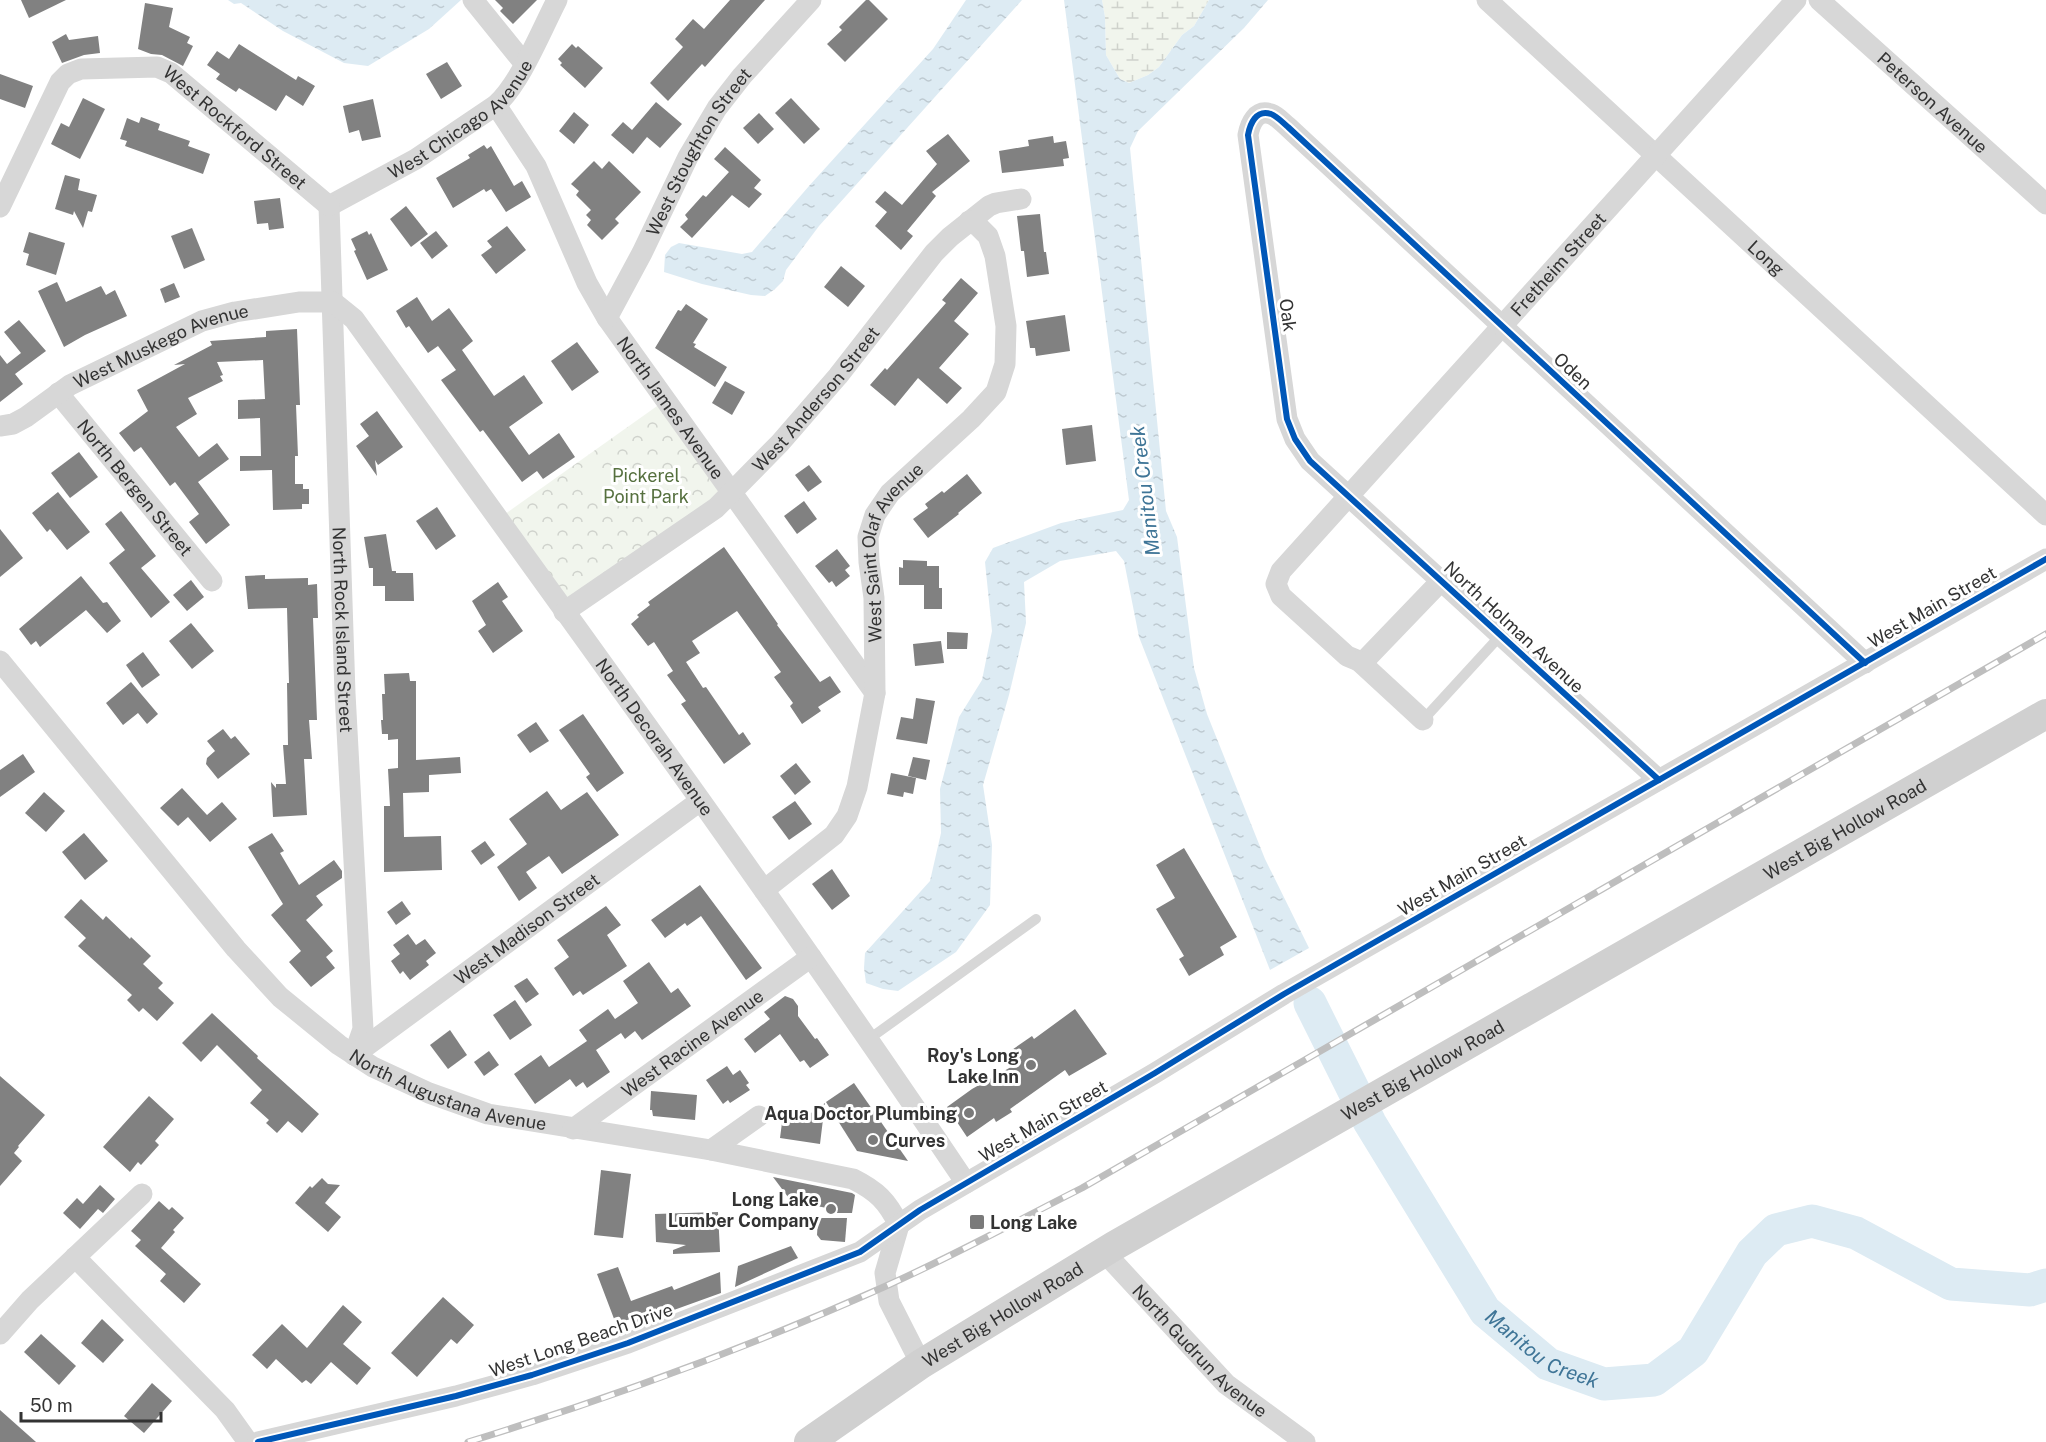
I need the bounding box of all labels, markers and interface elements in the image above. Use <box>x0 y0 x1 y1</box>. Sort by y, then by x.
street label: Peterson Avenue <box>1873 47 1992 157</box>
street label: West Chicago Avenue <box>384 56 536 183</box>
street label: West Rockford Street <box>159 61 311 193</box>
street label: West Stoughton Street <box>641 63 755 239</box>
street label: Fretheim Street <box>1506 208 1610 320</box>
street label: Long <box>1744 236 1789 279</box>
street label: Oak <box>1275 297 1301 333</box>
street label: West Muskego Avenue <box>70 300 250 392</box>
street label: West Anderson Street <box>747 322 883 476</box>
street label: North James Avenue <box>613 332 729 483</box>
street label: Oden <box>1550 348 1596 394</box>
street label: North Bergen Street <box>73 415 197 560</box>
water label: Manitou Creek <box>1125 424 1165 558</box>
street label: West Saint Olaf Avenue <box>857 458 927 643</box>
park label: Pickerel Point Park <box>603 465 689 507</box>
street label: North Rock Island Street <box>329 526 358 733</box>
street label: North Holman Avenue <box>1440 557 1588 697</box>
street label: West Main Street <box>1864 562 2000 652</box>
street label: North Decorah Avenue <box>592 654 718 819</box>
street label: West Big Hollow Road <box>1760 774 1930 884</box>
street label: West Main Street <box>1394 830 1530 920</box>
street label: West Madison Street <box>450 868 603 989</box>
street label: West Racine Avenue <box>617 985 767 1101</box>
street label: West Big Hollow Road <box>1337 1015 1508 1125</box>
street label: North Augustana Avenue <box>346 1044 548 1134</box>
place label: Roy's Long Lake Inn <box>927 1045 1019 1087</box>
marker: Roy's Long Lake Inn <box>1024 1058 1038 1072</box>
street label: West Main Street <box>975 1076 1111 1166</box>
place label: Aqua Doctor Plumbing <box>764 1103 957 1124</box>
marker: Aqua Doctor Plumbing <box>962 1106 976 1120</box>
place label: Curves <box>885 1130 945 1151</box>
marker: Curves <box>866 1133 880 1147</box>
place label: Long Lake Lumber Company <box>668 1189 819 1231</box>
marker: Long Lake Lumber Company <box>824 1202 838 1216</box>
place label: Long Lake <box>990 1212 1077 1233</box>
marker: Long Lake <box>968 1213 986 1231</box>
street label: West Big Hollow Road <box>918 1257 1086 1371</box>
street label: North Gudrun Avenue <box>1129 1280 1272 1421</box>
street label: West Long Beach Drive <box>487 1299 675 1381</box>
water label: Manitou Creek <box>1480 1304 1602 1393</box>
scale bar <box>21 1385 160 1423</box>
text: 50 m <box>30 1395 73 1416</box>

